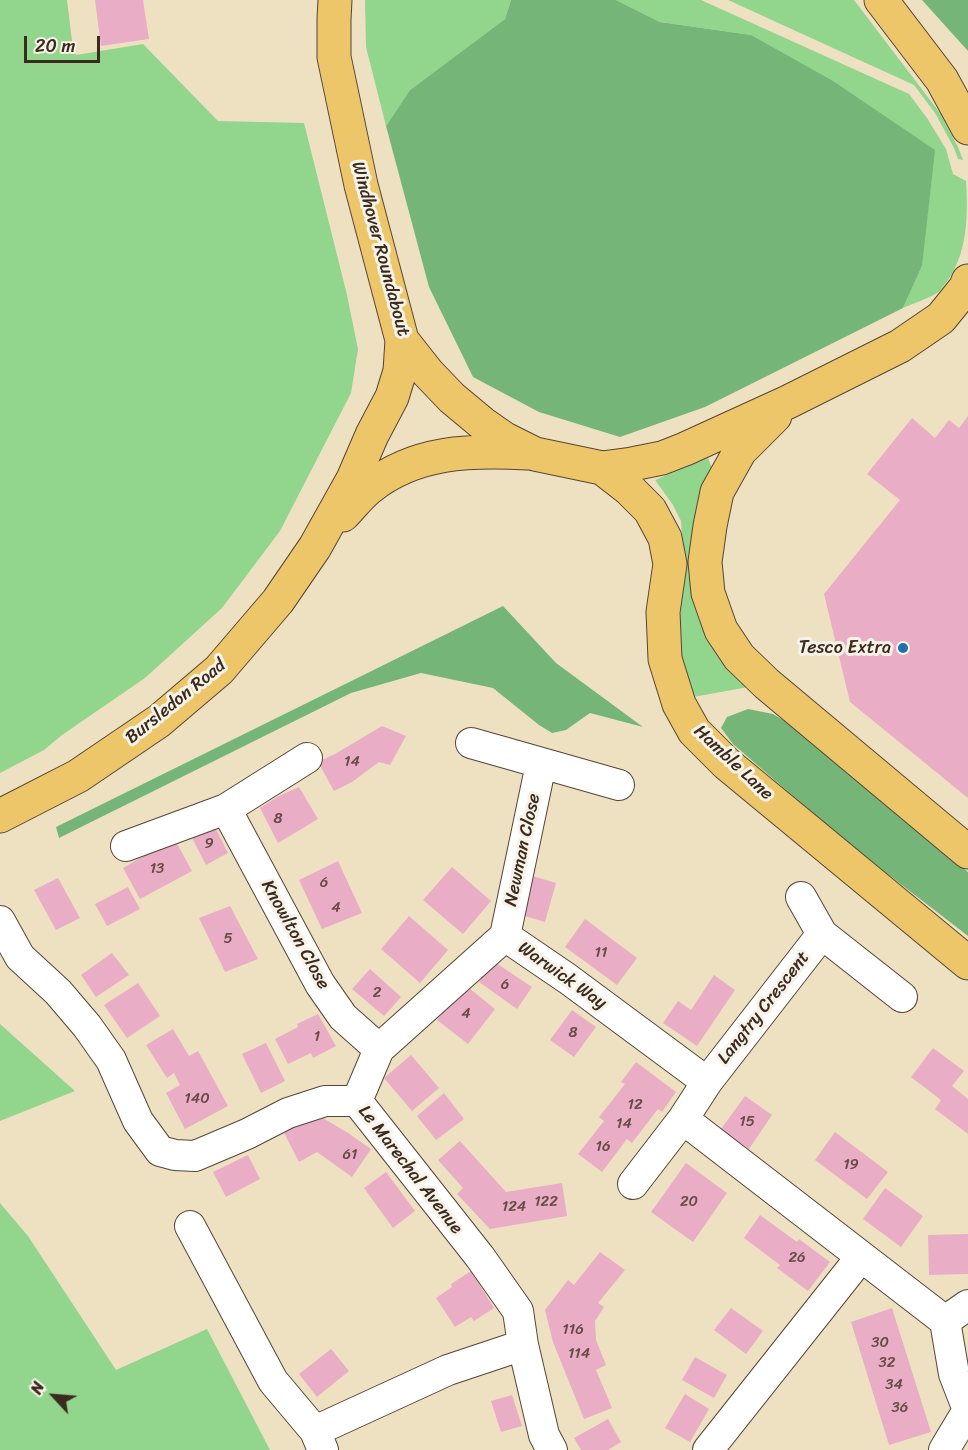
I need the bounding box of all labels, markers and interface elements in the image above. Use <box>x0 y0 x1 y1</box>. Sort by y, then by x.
scale bar <box>27 24 104 62</box>
text: 20 m <box>35 30 75 62</box>
street label: Windhover Roundabout <box>346 159 414 339</box>
place label: Tesco Extra <box>799 637 891 659</box>
marker: Tesco Extra <box>896 641 910 655</box>
street label: Bursledon Road <box>122 655 230 749</box>
street label: Hamble Lane <box>689 721 777 805</box>
house number: 14 <box>344 753 360 771</box>
street label: Newman Close <box>501 792 545 908</box>
house number: 8 <box>273 810 283 828</box>
house number: 9 <box>204 835 214 853</box>
house number: 13 <box>150 860 164 878</box>
house number: 6 <box>320 874 328 892</box>
street label: Knowlton Close <box>256 877 334 993</box>
house number: 4 <box>331 899 341 917</box>
house number: 5 <box>223 930 233 948</box>
street label: Warwick Way <box>514 938 610 1014</box>
house number: 11 <box>595 944 607 962</box>
street label: Langtry Crescent <box>713 947 815 1069</box>
house number: 6 <box>501 976 509 994</box>
house number: 2 <box>373 984 381 1002</box>
house number: 4 <box>461 1005 471 1023</box>
house number: 8 <box>568 1024 578 1042</box>
house number: 1 <box>314 1028 320 1046</box>
house number: 140 <box>184 1090 210 1108</box>
house number: 12 <box>627 1096 643 1114</box>
street label: Le Marechal Avenue <box>353 1101 467 1239</box>
house number: 15 <box>739 1113 755 1131</box>
house number: 14 <box>616 1115 632 1133</box>
house number: 16 <box>596 1138 610 1156</box>
house number: 61 <box>343 1146 357 1164</box>
house number: 19 <box>843 1156 859 1174</box>
house number: 122 <box>534 1193 558 1211</box>
house number: 20 <box>680 1193 698 1211</box>
house number: 124 <box>502 1198 526 1216</box>
house number: 26 <box>788 1249 806 1267</box>
house number: 116 <box>562 1321 584 1339</box>
house number: 30 <box>871 1334 889 1352</box>
house number: 114 <box>568 1345 590 1363</box>
house number: 32 <box>879 1354 895 1372</box>
north arrow <box>24 1366 84 1426</box>
house number: 34 <box>885 1376 903 1394</box>
text: N <box>22 1377 53 1399</box>
house number: 36 <box>892 1399 908 1417</box>

